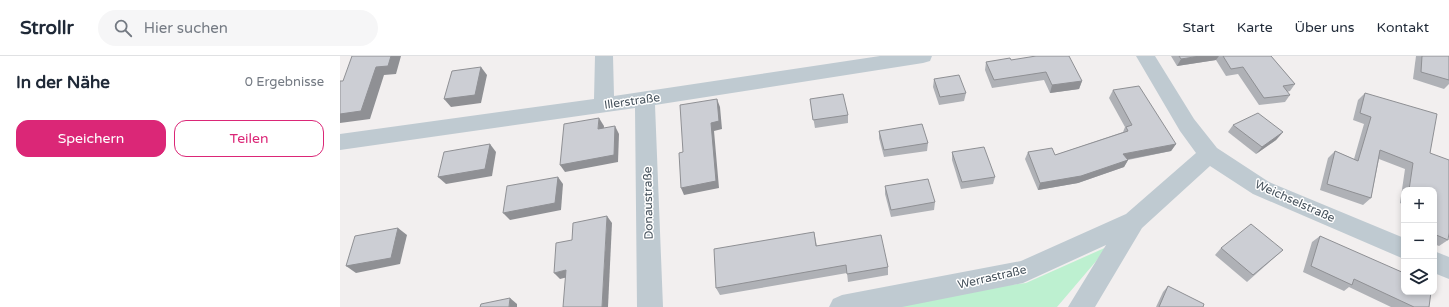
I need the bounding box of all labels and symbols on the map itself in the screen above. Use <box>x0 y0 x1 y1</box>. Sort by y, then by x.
street label: Illerstraße <box>603 90 661 112</box>
street label: Donaustraße <box>640 166 656 240</box>
street label: Weichselstraße <box>1253 177 1337 225</box>
street label: Werrastraße <box>956 262 1028 292</box>

